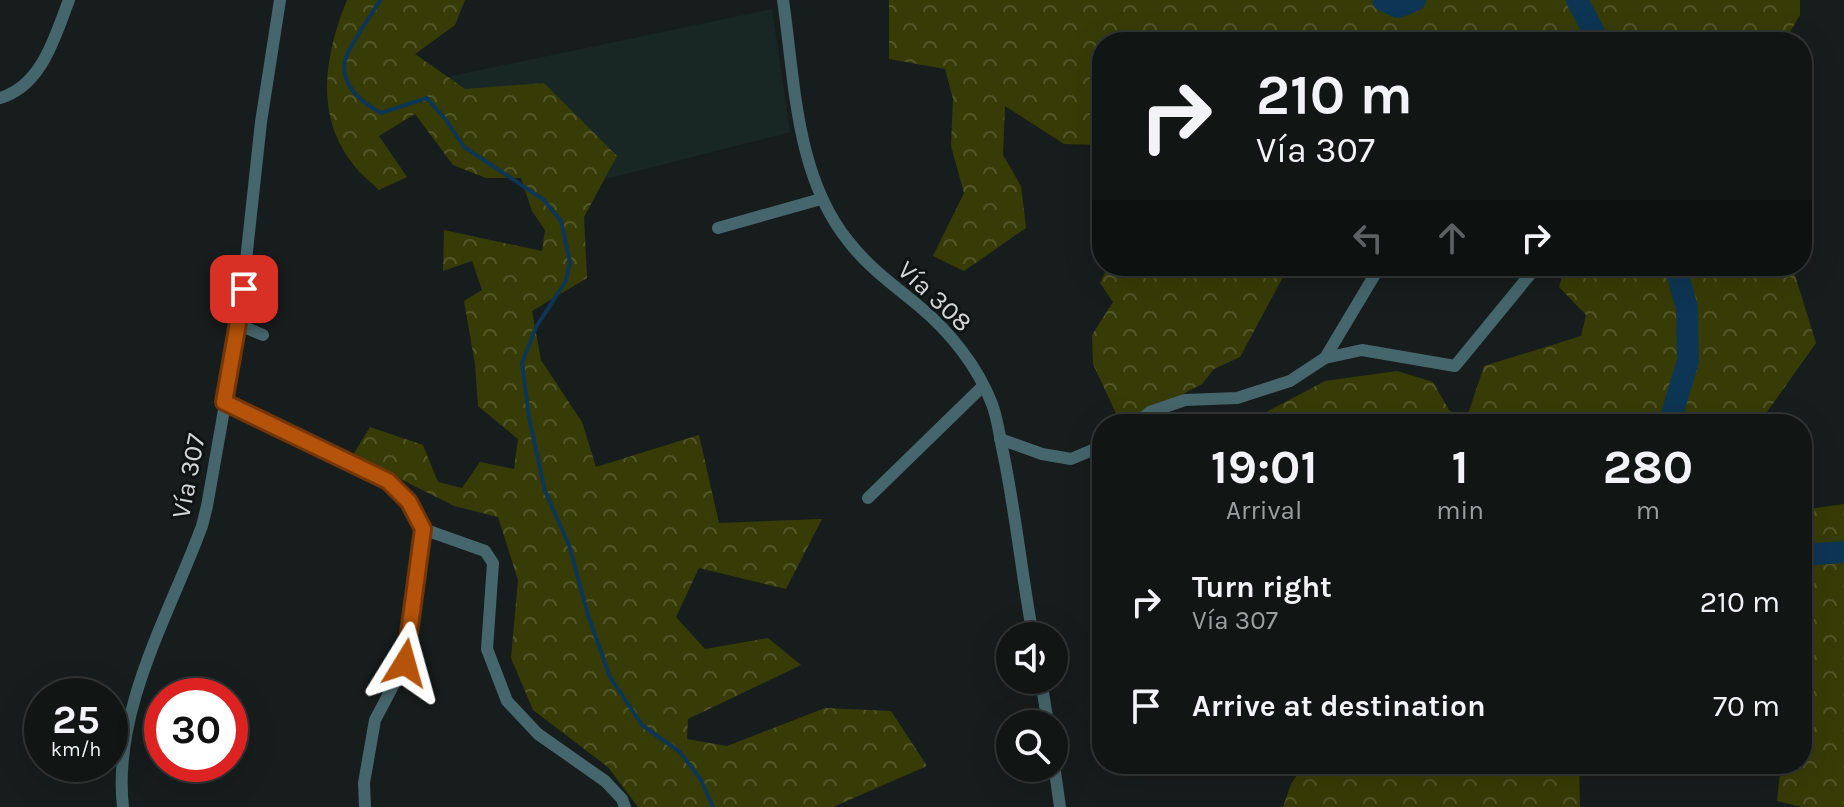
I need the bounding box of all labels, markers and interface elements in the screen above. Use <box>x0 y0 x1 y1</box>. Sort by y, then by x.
text: 210 m <box>1256 62 1413 127</box>
icon: right <box>1124 64 1228 168</box>
text: Vía 307 <box>1256 129 1375 171</box>
icon: left <box>1346 216 1390 260</box>
icon: ahead <box>1430 216 1474 260</box>
icon: right <box>1514 216 1558 260</box>
street label: Vía 308 <box>891 254 978 338</box>
pin <box>210 255 278 323</box>
icon: arrive <box>222 267 266 311</box>
street label: Vía 307 <box>165 431 212 521</box>
text: 19:01 <box>1211 439 1318 495</box>
text: 1 <box>1452 439 1469 495</box>
text: 280 <box>1603 439 1693 495</box>
text: Arrival <box>1226 495 1302 526</box>
text: min <box>1436 495 1484 526</box>
text: m <box>1636 495 1660 526</box>
text: Turn right <box>1192 569 1332 605</box>
icon: right <box>1124 580 1168 624</box>
text: 210 m <box>1700 584 1780 620</box>
text: Vía 307 <box>1192 605 1278 636</box>
position arrow <box>363 621 447 705</box>
map controls <box>996 622 1068 782</box>
button: sound <box>996 622 1068 694</box>
speed limit sign: 30 <box>144 678 248 782</box>
icon: arrive <box>1124 684 1168 728</box>
text: Arrive at destination <box>1192 688 1486 724</box>
text: 70 m <box>1713 688 1780 724</box>
text: 25 <box>52 696 100 743</box>
button: search <box>996 710 1068 782</box>
text: km/h <box>51 738 101 761</box>

